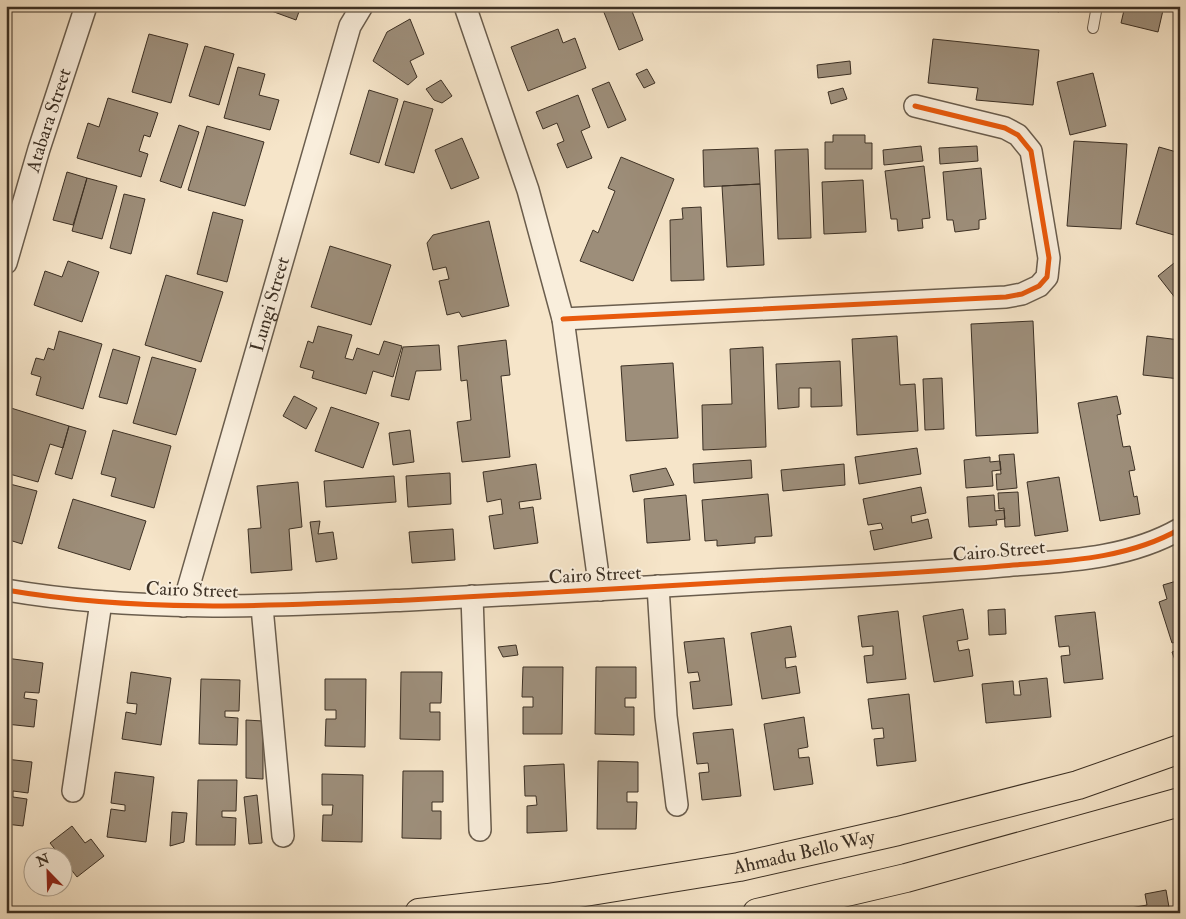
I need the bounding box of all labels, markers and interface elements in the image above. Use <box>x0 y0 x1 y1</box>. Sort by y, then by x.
street label: Atabara Street <box>21 65 77 176</box>
street label: Lungi Street <box>245 254 295 355</box>
street label: Cairo Street <box>952 535 1046 567</box>
street label: Cairo Street <box>548 561 642 589</box>
street label: Cairo Street <box>145 576 239 604</box>
street label: Ahmadu Bello Way <box>730 824 878 880</box>
north arrow <box>22 846 72 896</box>
text: N <box>33 850 53 871</box>

